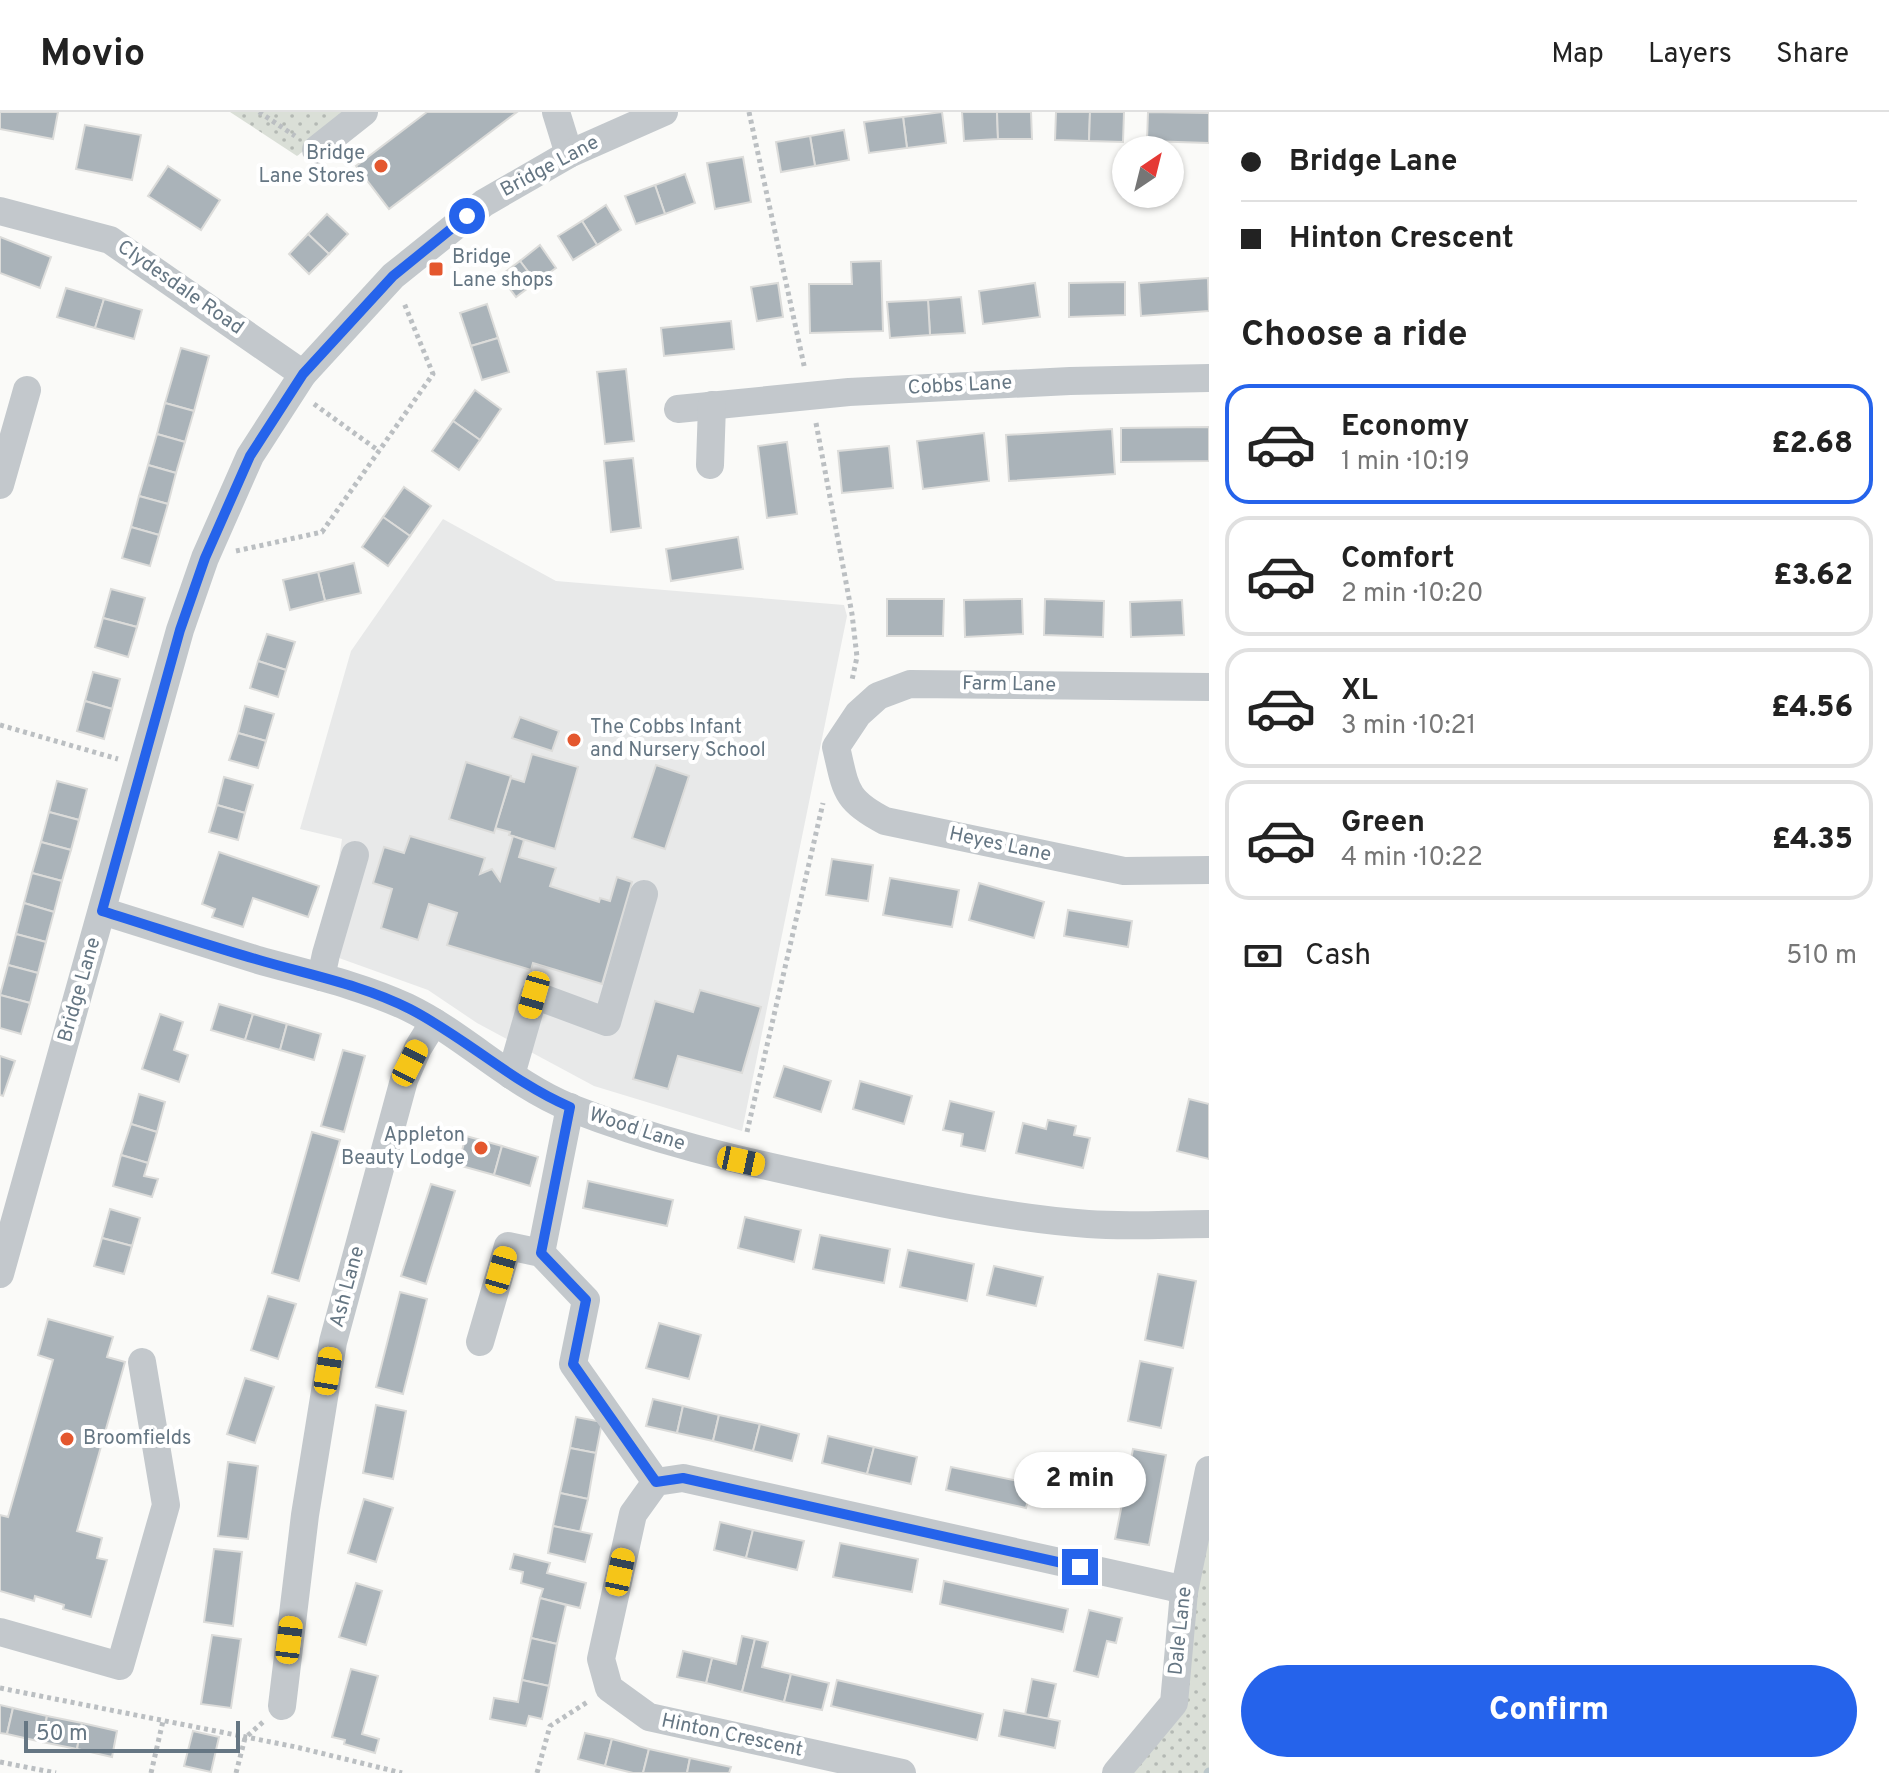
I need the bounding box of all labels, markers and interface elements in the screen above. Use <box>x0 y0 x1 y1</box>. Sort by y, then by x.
text: Movio <box>40 31 145 80</box>
text: Map <box>1551 37 1604 73</box>
text: Layers <box>1648 37 1732 73</box>
text: Share <box>1776 37 1849 73</box>
street label: Bridge Lane <box>496 130 604 204</box>
north arrow <box>1112 136 1184 208</box>
map controls <box>1112 136 1184 208</box>
place label: Bridge Lane Stores <box>259 141 365 190</box>
text: Bridge Lane <box>1289 144 1458 181</box>
marker: Bridge Lane Stores <box>372 157 390 175</box>
route start <box>449 198 485 234</box>
text: Hinton Crescent <box>1289 221 1514 258</box>
street label: Clydesdale Road <box>112 235 248 341</box>
place label: Bridge Lane shops <box>452 245 553 294</box>
marker: Bridge Lane shops <box>427 260 445 278</box>
text: Choose a ride <box>1241 313 1467 359</box>
street label: Cobbs Lane <box>907 370 1013 402</box>
icon: car <box>1245 408 1317 480</box>
text: Economy <box>1341 409 1469 446</box>
text: £2.68 <box>1771 426 1853 463</box>
text: 1 min · 10:19 <box>1341 446 1470 479</box>
icon: car <box>1245 540 1317 612</box>
text: Comfort <box>1341 541 1454 578</box>
text: £3.62 <box>1773 558 1853 595</box>
text: 2 min · 10:20 <box>1341 578 1483 611</box>
street label: Farm Lane <box>962 671 1056 699</box>
icon: car <box>1245 672 1317 744</box>
text: XL <box>1341 673 1378 710</box>
text: £4.56 <box>1771 690 1853 727</box>
text: 3 min · 10:21 <box>1341 710 1476 743</box>
place label: The Cobbs Infant and Nursery School <box>590 715 766 764</box>
marker: The Cobbs Infant and Nursery School <box>565 731 583 749</box>
icon: car <box>1245 804 1317 876</box>
text: Green <box>1341 805 1425 842</box>
street label: Heyes Lane <box>947 821 1053 869</box>
text: £4.35 <box>1772 822 1853 859</box>
text: 4 min · 10:22 <box>1341 842 1483 875</box>
street label: Bridge Lane <box>53 934 107 1046</box>
icon: cash <box>1241 934 1285 978</box>
text: Cash <box>1305 938 1371 975</box>
text: 510 m <box>1786 940 1857 973</box>
car <box>516 969 552 1021</box>
car <box>388 1036 432 1090</box>
street label: Wood Lane <box>586 1102 688 1158</box>
place label: Appleton Beauty Lodge <box>341 1123 465 1172</box>
marker: Appleton Beauty Lodge <box>472 1139 490 1157</box>
car <box>715 1144 767 1178</box>
street label: Ash Lane <box>325 1243 371 1331</box>
car <box>483 1244 519 1296</box>
car <box>312 1345 344 1397</box>
place label: Broomfields <box>83 1426 191 1452</box>
marker: Broomfields <box>58 1430 76 1448</box>
callout: 2 min <box>1014 1451 1146 1507</box>
text: 2 min <box>1046 1463 1114 1496</box>
car <box>603 1546 637 1598</box>
route end <box>1062 1549 1098 1585</box>
street label: Dale Lane <box>1163 1585 1199 1677</box>
car <box>274 1615 304 1665</box>
button: Confirm <box>1241 1665 1857 1757</box>
street label: Hinton Crescent <box>659 1708 805 1764</box>
scale bar <box>24 1717 240 1753</box>
text: 50 m <box>36 1721 88 1748</box>

